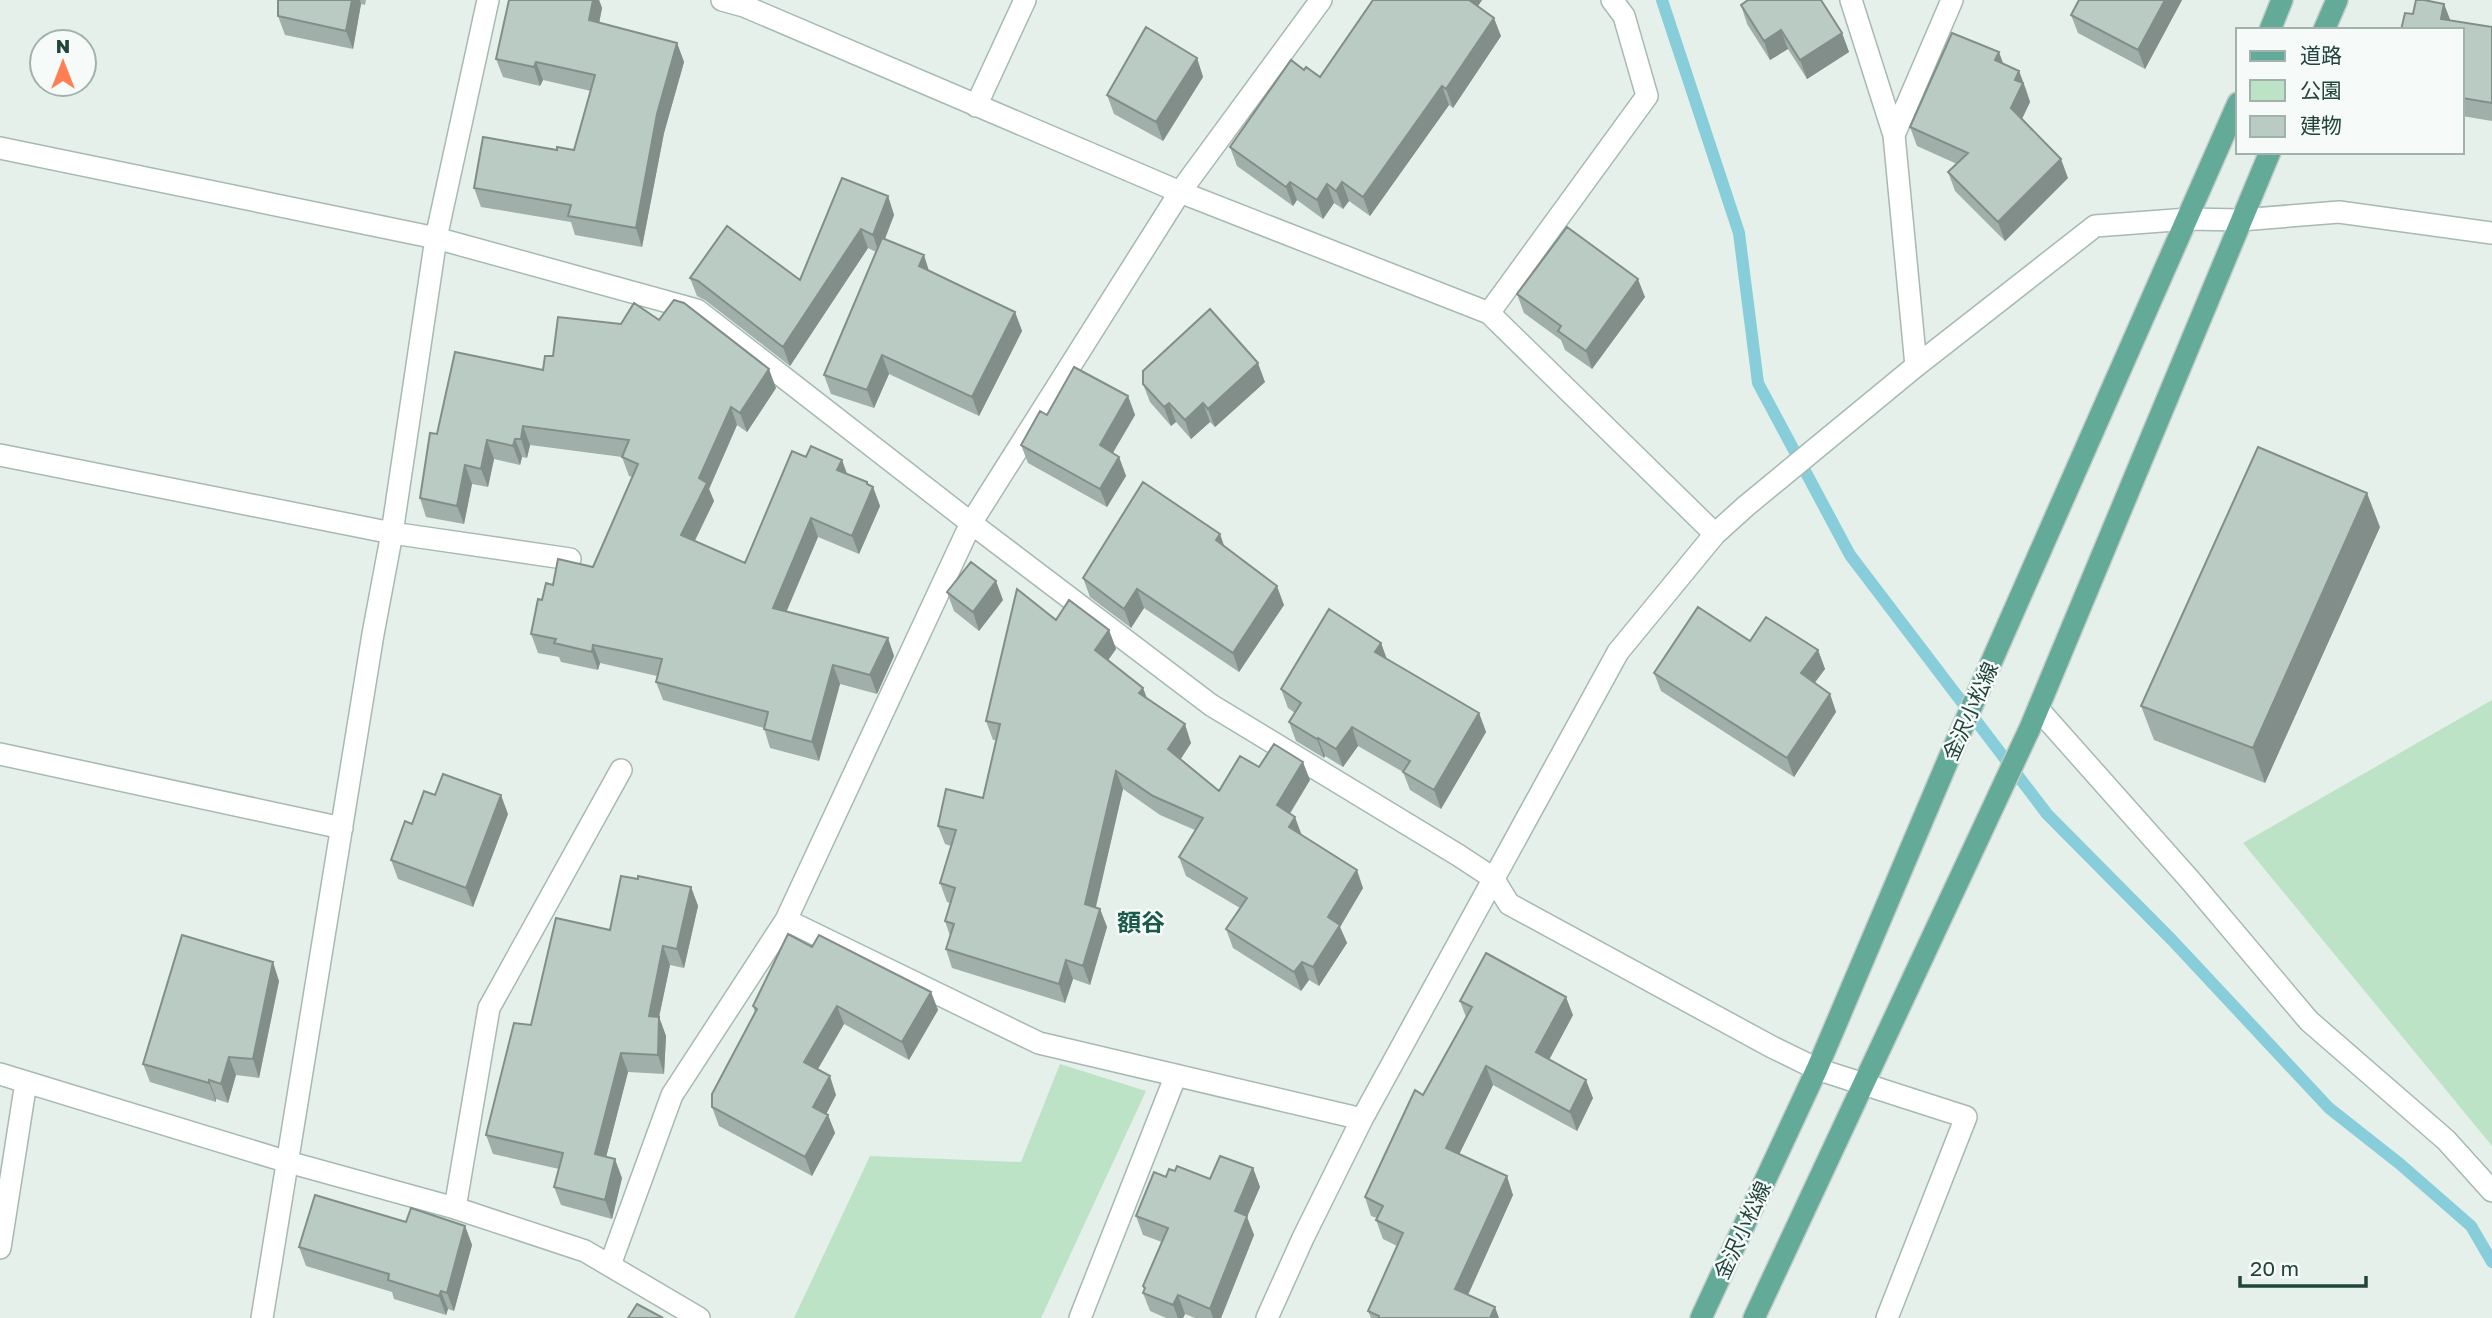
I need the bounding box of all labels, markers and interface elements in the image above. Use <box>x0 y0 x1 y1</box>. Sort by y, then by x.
north arrow <box>28 28 98 98</box>
legend <box>2236 28 2464 154</box>
text: N <box>56 34 70 57</box>
text: 道路 <box>2300 42 2342 68</box>
text: 公園 <box>2300 77 2342 103</box>
text: 建物 <box>2300 112 2342 138</box>
street label: 金沢小松線 <box>1937 658 2003 764</box>
district label: 額谷 <box>1117 907 1165 936</box>
street label: 金沢小松線 <box>1708 1177 1776 1283</box>
scale bar <box>2240 1244 2366 1288</box>
text: 20 m <box>2250 1255 2299 1281</box>

